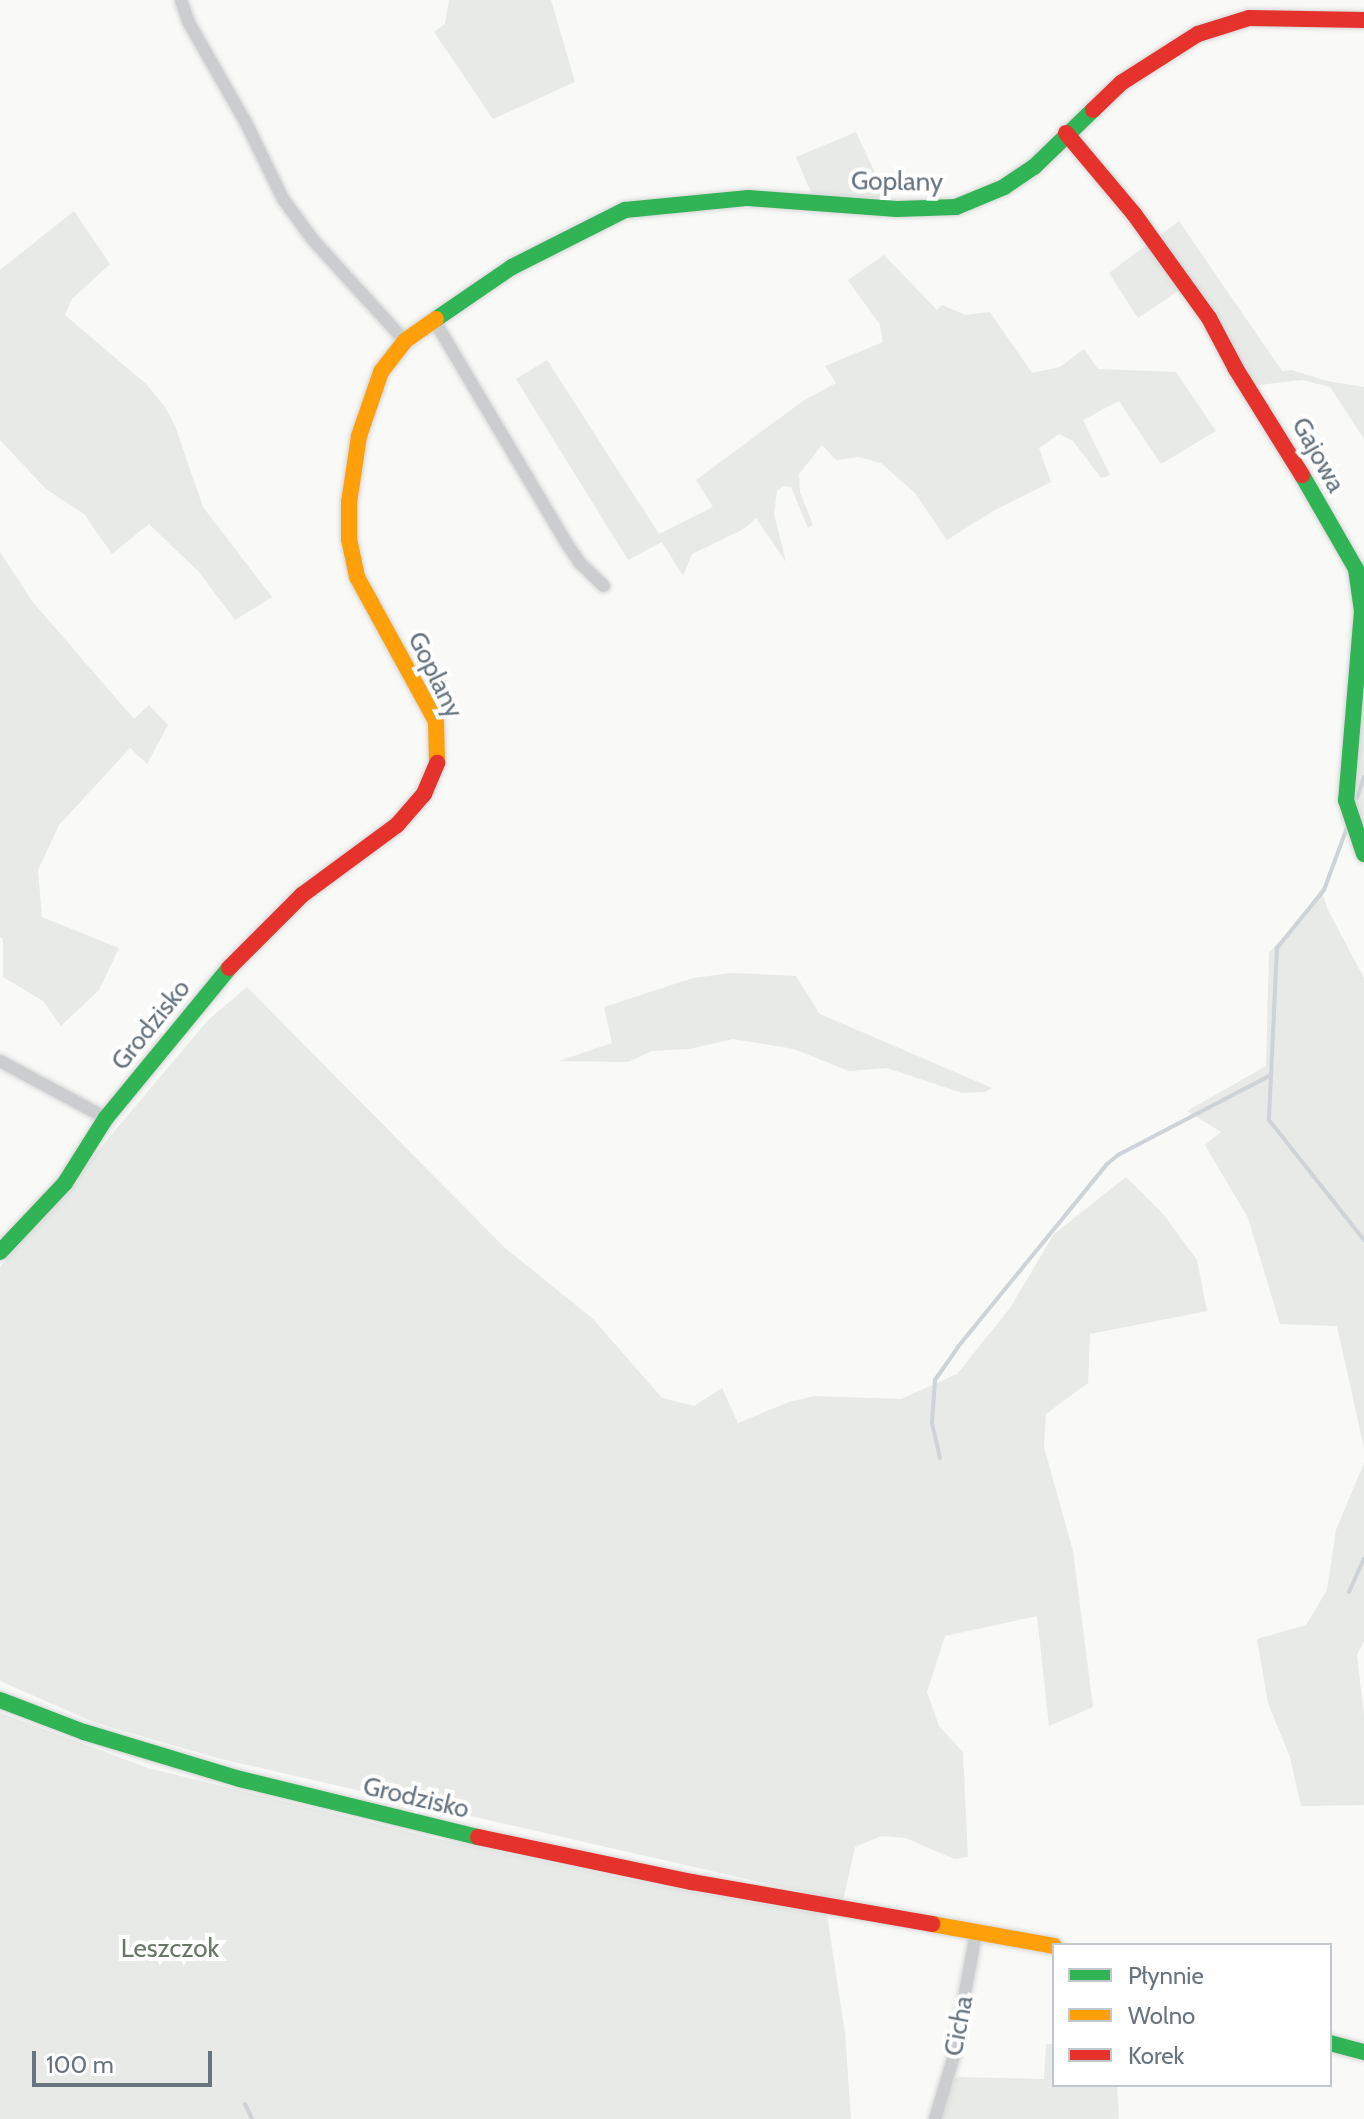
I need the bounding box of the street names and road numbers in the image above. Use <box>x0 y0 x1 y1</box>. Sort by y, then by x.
street label: Goplany <box>851 166 943 198</box>
street label: Gajowa <box>1285 412 1351 498</box>
street label: Goplany <box>401 627 469 723</box>
street label: Grodzisko <box>105 973 197 1077</box>
street label: Grodzisko <box>360 1771 472 1825</box>
street label: Cicha <box>938 1993 980 2059</box>

